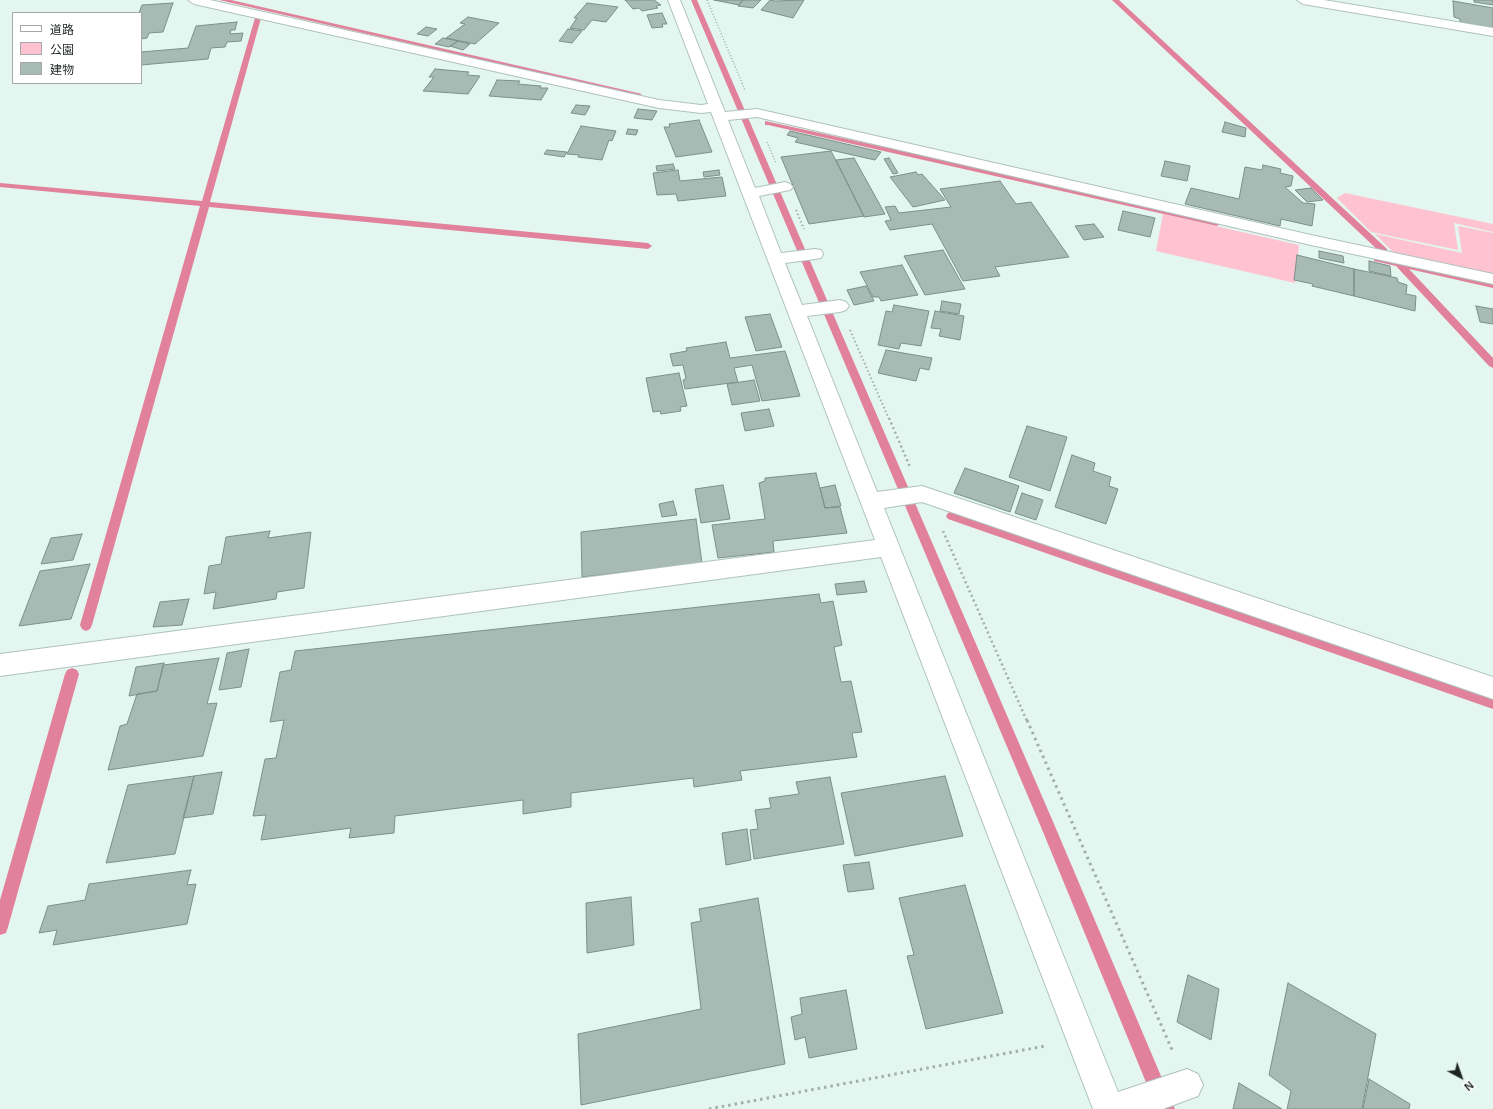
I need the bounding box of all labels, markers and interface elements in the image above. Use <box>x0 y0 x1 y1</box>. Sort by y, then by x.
legend <box>12 12 142 84</box>
text: 道路 <box>50 23 74 37</box>
text: 公園 <box>50 43 74 57</box>
text: 建物 <box>50 63 74 77</box>
north arrow <box>1441 1057 1481 1097</box>
text: N <box>1462 1079 1476 1093</box>

